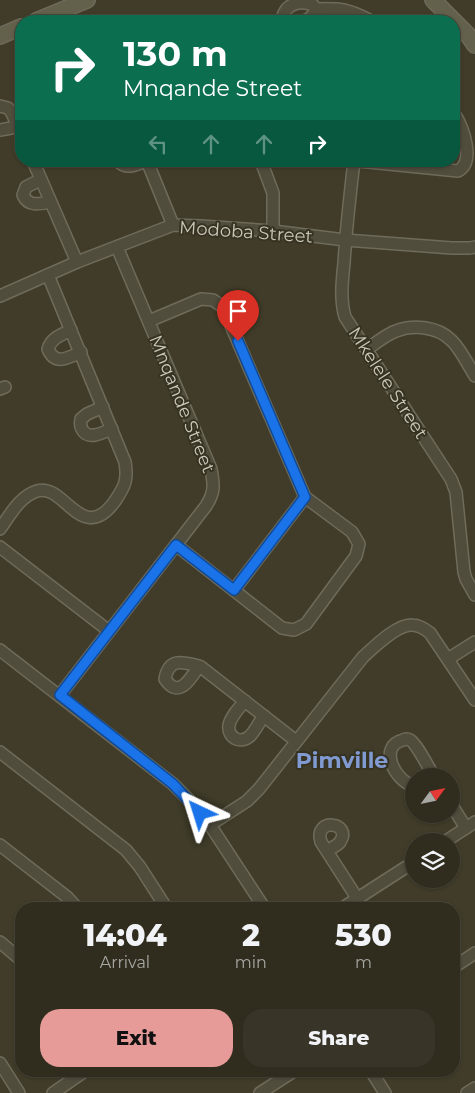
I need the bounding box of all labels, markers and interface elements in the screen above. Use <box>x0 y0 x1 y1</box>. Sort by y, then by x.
text: 130 m <box>123 32 228 75</box>
icon: right <box>40 35 105 100</box>
text: Mnqande Street <box>123 75 302 102</box>
icon: left <box>144 130 172 158</box>
icon: ahead <box>197 130 225 158</box>
icon: ahead <box>250 130 278 158</box>
icon: right <box>303 130 331 158</box>
street label: Modoba Street <box>178 216 314 248</box>
pin <box>217 290 259 341</box>
icon: arrive <box>224 297 252 325</box>
street label: Mkelele Street <box>344 323 432 443</box>
street label: Mnqande Street <box>144 332 220 476</box>
district label: Pimville <box>296 747 388 774</box>
north arrow <box>405 768 460 822</box>
map controls <box>405 768 460 888</box>
position arrow <box>173 786 225 838</box>
button: layers <box>405 833 460 888</box>
text: 14:04 <box>83 917 167 954</box>
text: 2 <box>242 917 260 954</box>
text: 530 <box>335 917 392 954</box>
text: Arrival <box>100 953 150 972</box>
text: min <box>235 953 267 972</box>
text: m <box>355 953 372 972</box>
button: Exit <box>40 1009 233 1067</box>
button: Share <box>243 1009 435 1067</box>

